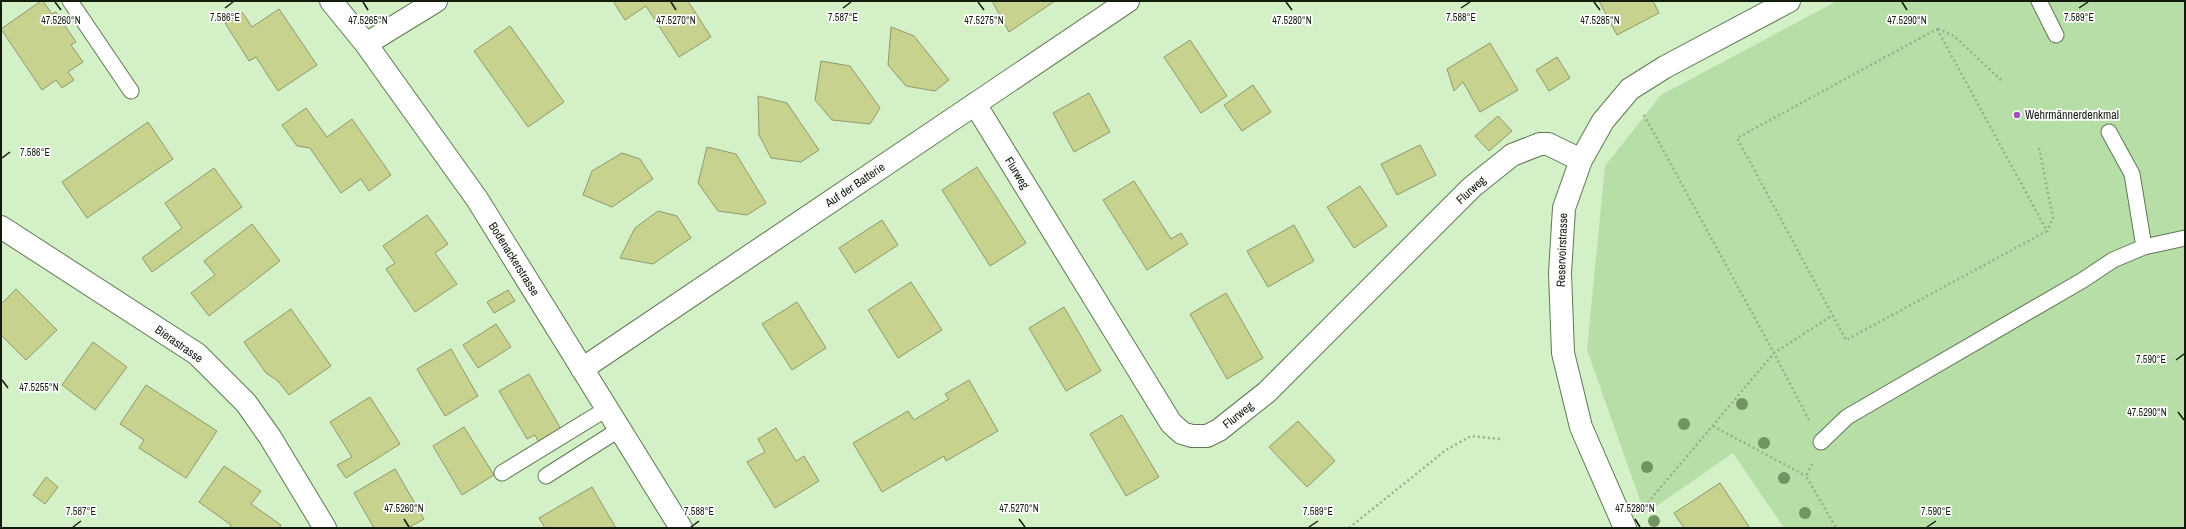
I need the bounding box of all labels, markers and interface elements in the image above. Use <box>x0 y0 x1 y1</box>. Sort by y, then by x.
text: 7.586°E <box>210 11 240 24</box>
text: 7.587°E <box>828 11 858 24</box>
text: 7.588°E <box>1446 11 1476 24</box>
text: 7.589°E <box>2064 11 2094 24</box>
text: 47.5260°N <box>41 14 81 27</box>
text: 47.5265°N <box>348 14 388 27</box>
text: 47.5270°N <box>656 14 696 27</box>
text: 47.5275°N <box>964 14 1004 27</box>
text: 47.5280°N <box>1272 14 1312 27</box>
text: 47.5285°N <box>1580 14 1620 27</box>
text: 47.5290°N <box>1887 14 1927 27</box>
place label: Wehrmännerdenkmal <box>2025 107 2119 123</box>
marker: Wehrmännerdenkmal <box>2012 110 2022 120</box>
text: 7.586°E <box>20 146 50 159</box>
street label: Flurweg <box>1001 154 1033 193</box>
street label: Auf der Batterie <box>821 159 888 211</box>
street label: Flurweg <box>1453 172 1490 208</box>
street label: Reservoirstrasse <box>1553 213 1571 287</box>
street label: Bodenackerstrasse <box>485 219 543 299</box>
street label: Bierastrasse <box>152 322 206 366</box>
text: 7.590°E <box>2136 353 2166 366</box>
text: 47.5255°N <box>19 381 59 394</box>
street label: Flurweg <box>1219 398 1257 432</box>
text: 47.5290°N <box>2127 406 2167 419</box>
text: 47.5260°N <box>384 502 424 515</box>
text: 47.5270°N <box>999 502 1039 515</box>
text: 47.5280°N <box>1615 502 1655 515</box>
text: 7.587°E <box>66 505 96 518</box>
text: 7.588°E <box>684 505 714 518</box>
text: 7.589°E <box>1303 505 1333 518</box>
text: 7.590°E <box>1921 505 1951 518</box>

